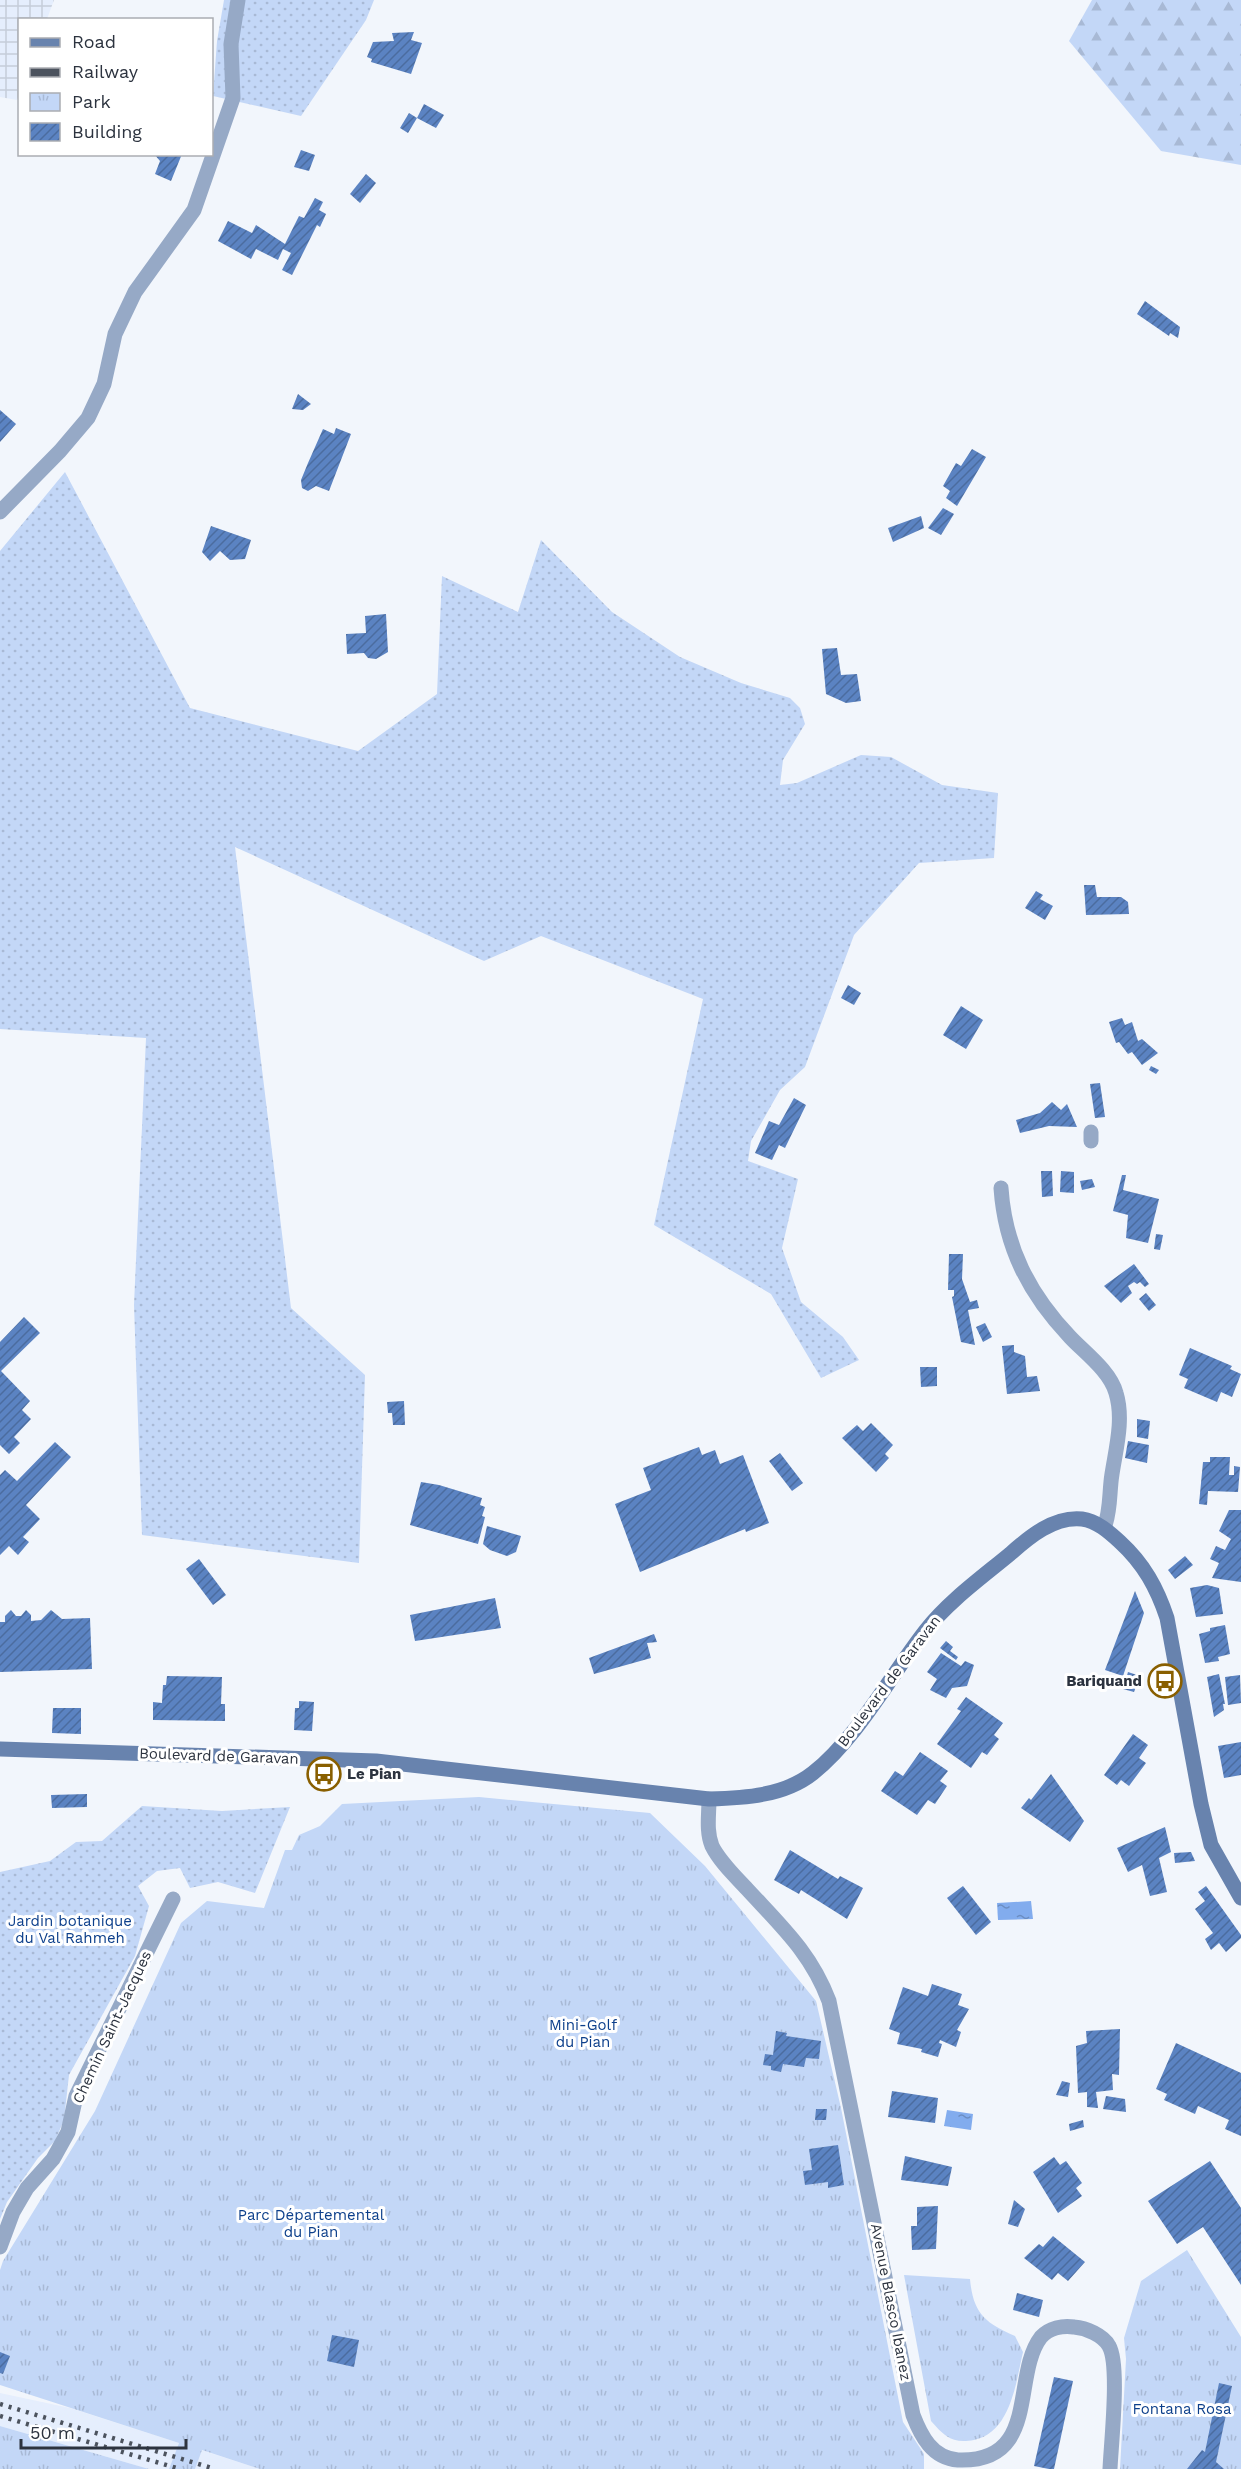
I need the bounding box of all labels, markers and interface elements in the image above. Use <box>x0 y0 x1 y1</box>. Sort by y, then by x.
legend <box>18 18 213 156</box>
text: Road <box>72 31 116 52</box>
text: Railway <box>72 61 139 82</box>
text: Park <box>72 91 111 112</box>
text: Building <box>72 121 142 142</box>
street label: Boulevard de Garavan <box>834 1612 944 1750</box>
bus stop icon: Bariquand <box>1147 1663 1183 1699</box>
place label: Bariquand <box>1066 1672 1142 1690</box>
street label: Boulevard de Garavan <box>139 1744 299 1768</box>
bus stop icon: Le Pian <box>306 1756 342 1792</box>
place label: Le Pian <box>347 1765 401 1783</box>
park label: Jardin botanique du Val Rahmeh <box>8 1912 132 1947</box>
street label: Chemin Saint-Jacques <box>69 1948 155 2106</box>
park label: Mini-Golf du Pian <box>549 2016 617 2051</box>
park label: Parc Départemental du Pian <box>238 2206 385 2241</box>
street label: Avenue Blasco Ibanez <box>867 2222 915 2382</box>
park label: Fontana Rosa <box>1133 2400 1232 2418</box>
scale bar <box>21 2412 186 2450</box>
text: 50 m <box>30 2422 75 2443</box>

